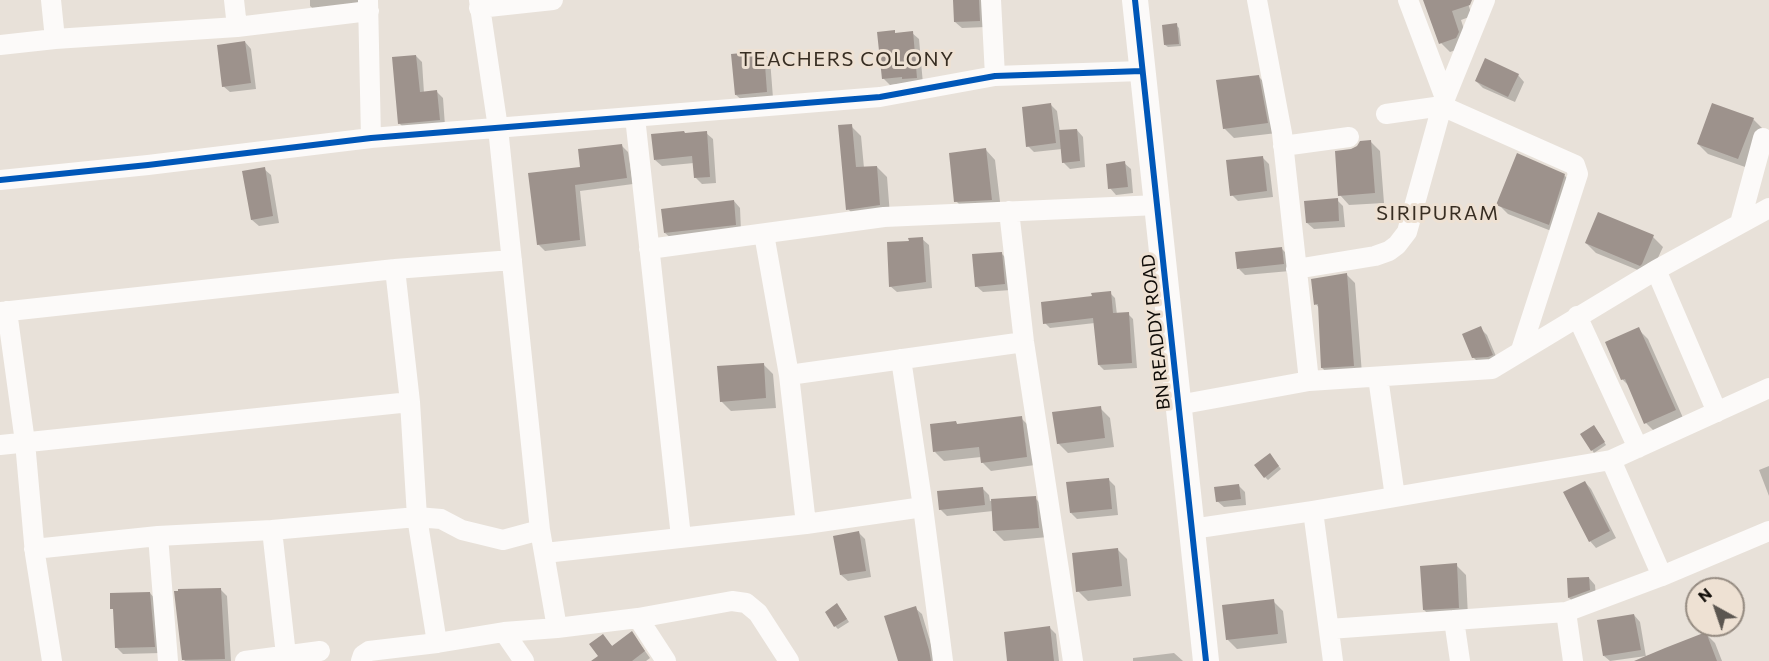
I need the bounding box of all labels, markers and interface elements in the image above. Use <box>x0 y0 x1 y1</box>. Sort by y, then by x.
district label: TEACHERS COLONY <box>739 47 955 71</box>
district label: SIRIPURAM <box>1376 201 1500 225</box>
street label: BN READDY ROAD <box>1137 253 1175 411</box>
north arrow <box>1685 577 1745 637</box>
text: N <box>1694 583 1715 605</box>

